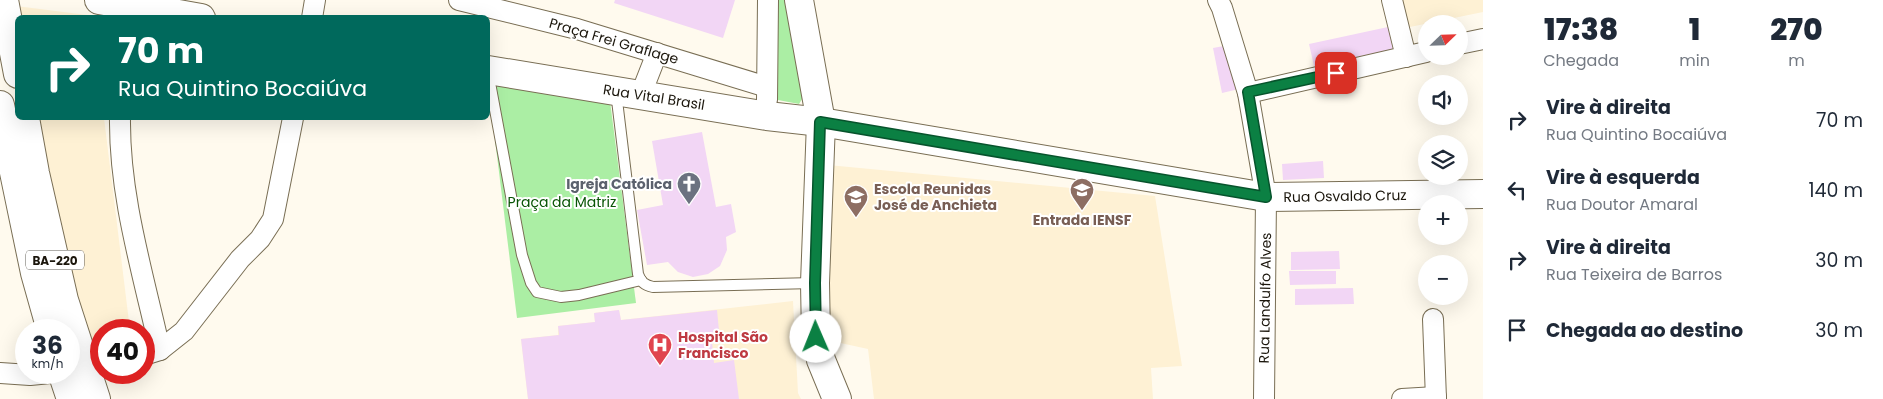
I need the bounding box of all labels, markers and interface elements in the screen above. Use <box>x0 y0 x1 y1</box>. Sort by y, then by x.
text: 17:38 <box>1544 8 1618 51</box>
text: 1 <box>1689 8 1700 51</box>
text: 270 <box>1770 8 1823 51</box>
street label: Praça Frei Graflage <box>547 13 681 69</box>
north arrow <box>1418 15 1468 65</box>
map controls <box>1418 15 1468 305</box>
text: 70 m <box>118 26 204 75</box>
icon: right <box>35 35 100 100</box>
text: Chegada <box>1543 49 1619 72</box>
text: min <box>1679 49 1710 72</box>
text: m <box>1788 49 1805 72</box>
pin <box>1315 52 1357 94</box>
icon: arrive <box>1322 59 1350 87</box>
text: Rua Quintino Bocaiúva <box>118 73 367 104</box>
button: sound <box>1418 75 1468 125</box>
street label: Rua Vital Brasil <box>602 79 706 115</box>
text: Vire à direita <box>1546 94 1671 121</box>
icon: right <box>1503 106 1531 134</box>
text: 70 m <box>1816 107 1863 134</box>
text: Rua Quintino Bocaiúva <box>1546 123 1727 146</box>
button: layers <box>1418 135 1468 185</box>
text: Vire à esquerda <box>1546 164 1700 191</box>
church icon: Igreja Católica <box>676 171 702 205</box>
place label: Igreja Católica <box>566 174 672 194</box>
icon: left <box>1503 176 1531 204</box>
school or university icon: Entrada IENSF <box>1069 177 1095 211</box>
text: 140 m <box>1808 177 1863 204</box>
place label: Escola Reunidas José de Anchieta <box>874 179 997 215</box>
school or university icon: Escola Reunidas José de Anchieta <box>843 184 869 218</box>
street label: Rua Osvaldo Cruz <box>1283 185 1407 207</box>
park label: Praça da Matriz <box>508 192 616 212</box>
text: Rua Doutor Amaral <box>1546 193 1698 216</box>
button: + <box>1418 195 1468 245</box>
place label: Entrada IENSF <box>1033 210 1132 230</box>
street label: Rua Landulfo Alves <box>1254 232 1276 364</box>
text: Vire à direita <box>1546 234 1671 261</box>
icon: right <box>1503 246 1531 274</box>
text: 30 m <box>1815 247 1863 274</box>
road number: BA-220 <box>26 250 84 270</box>
button: − <box>1418 255 1468 305</box>
text: Rua Teixeira de Barros <box>1546 263 1722 286</box>
position arrow <box>789 310 841 362</box>
icon: arrive <box>1503 316 1531 344</box>
text: Chegada ao destino <box>1546 317 1743 344</box>
text: 30 m <box>1815 317 1863 344</box>
speed limit sign: 40 <box>90 319 155 384</box>
place label: Hospital São Francisco <box>678 327 768 363</box>
text: 36 <box>32 328 63 363</box>
hospital icon: Hospital São Francisco <box>647 332 673 366</box>
text: km/h <box>32 355 63 372</box>

